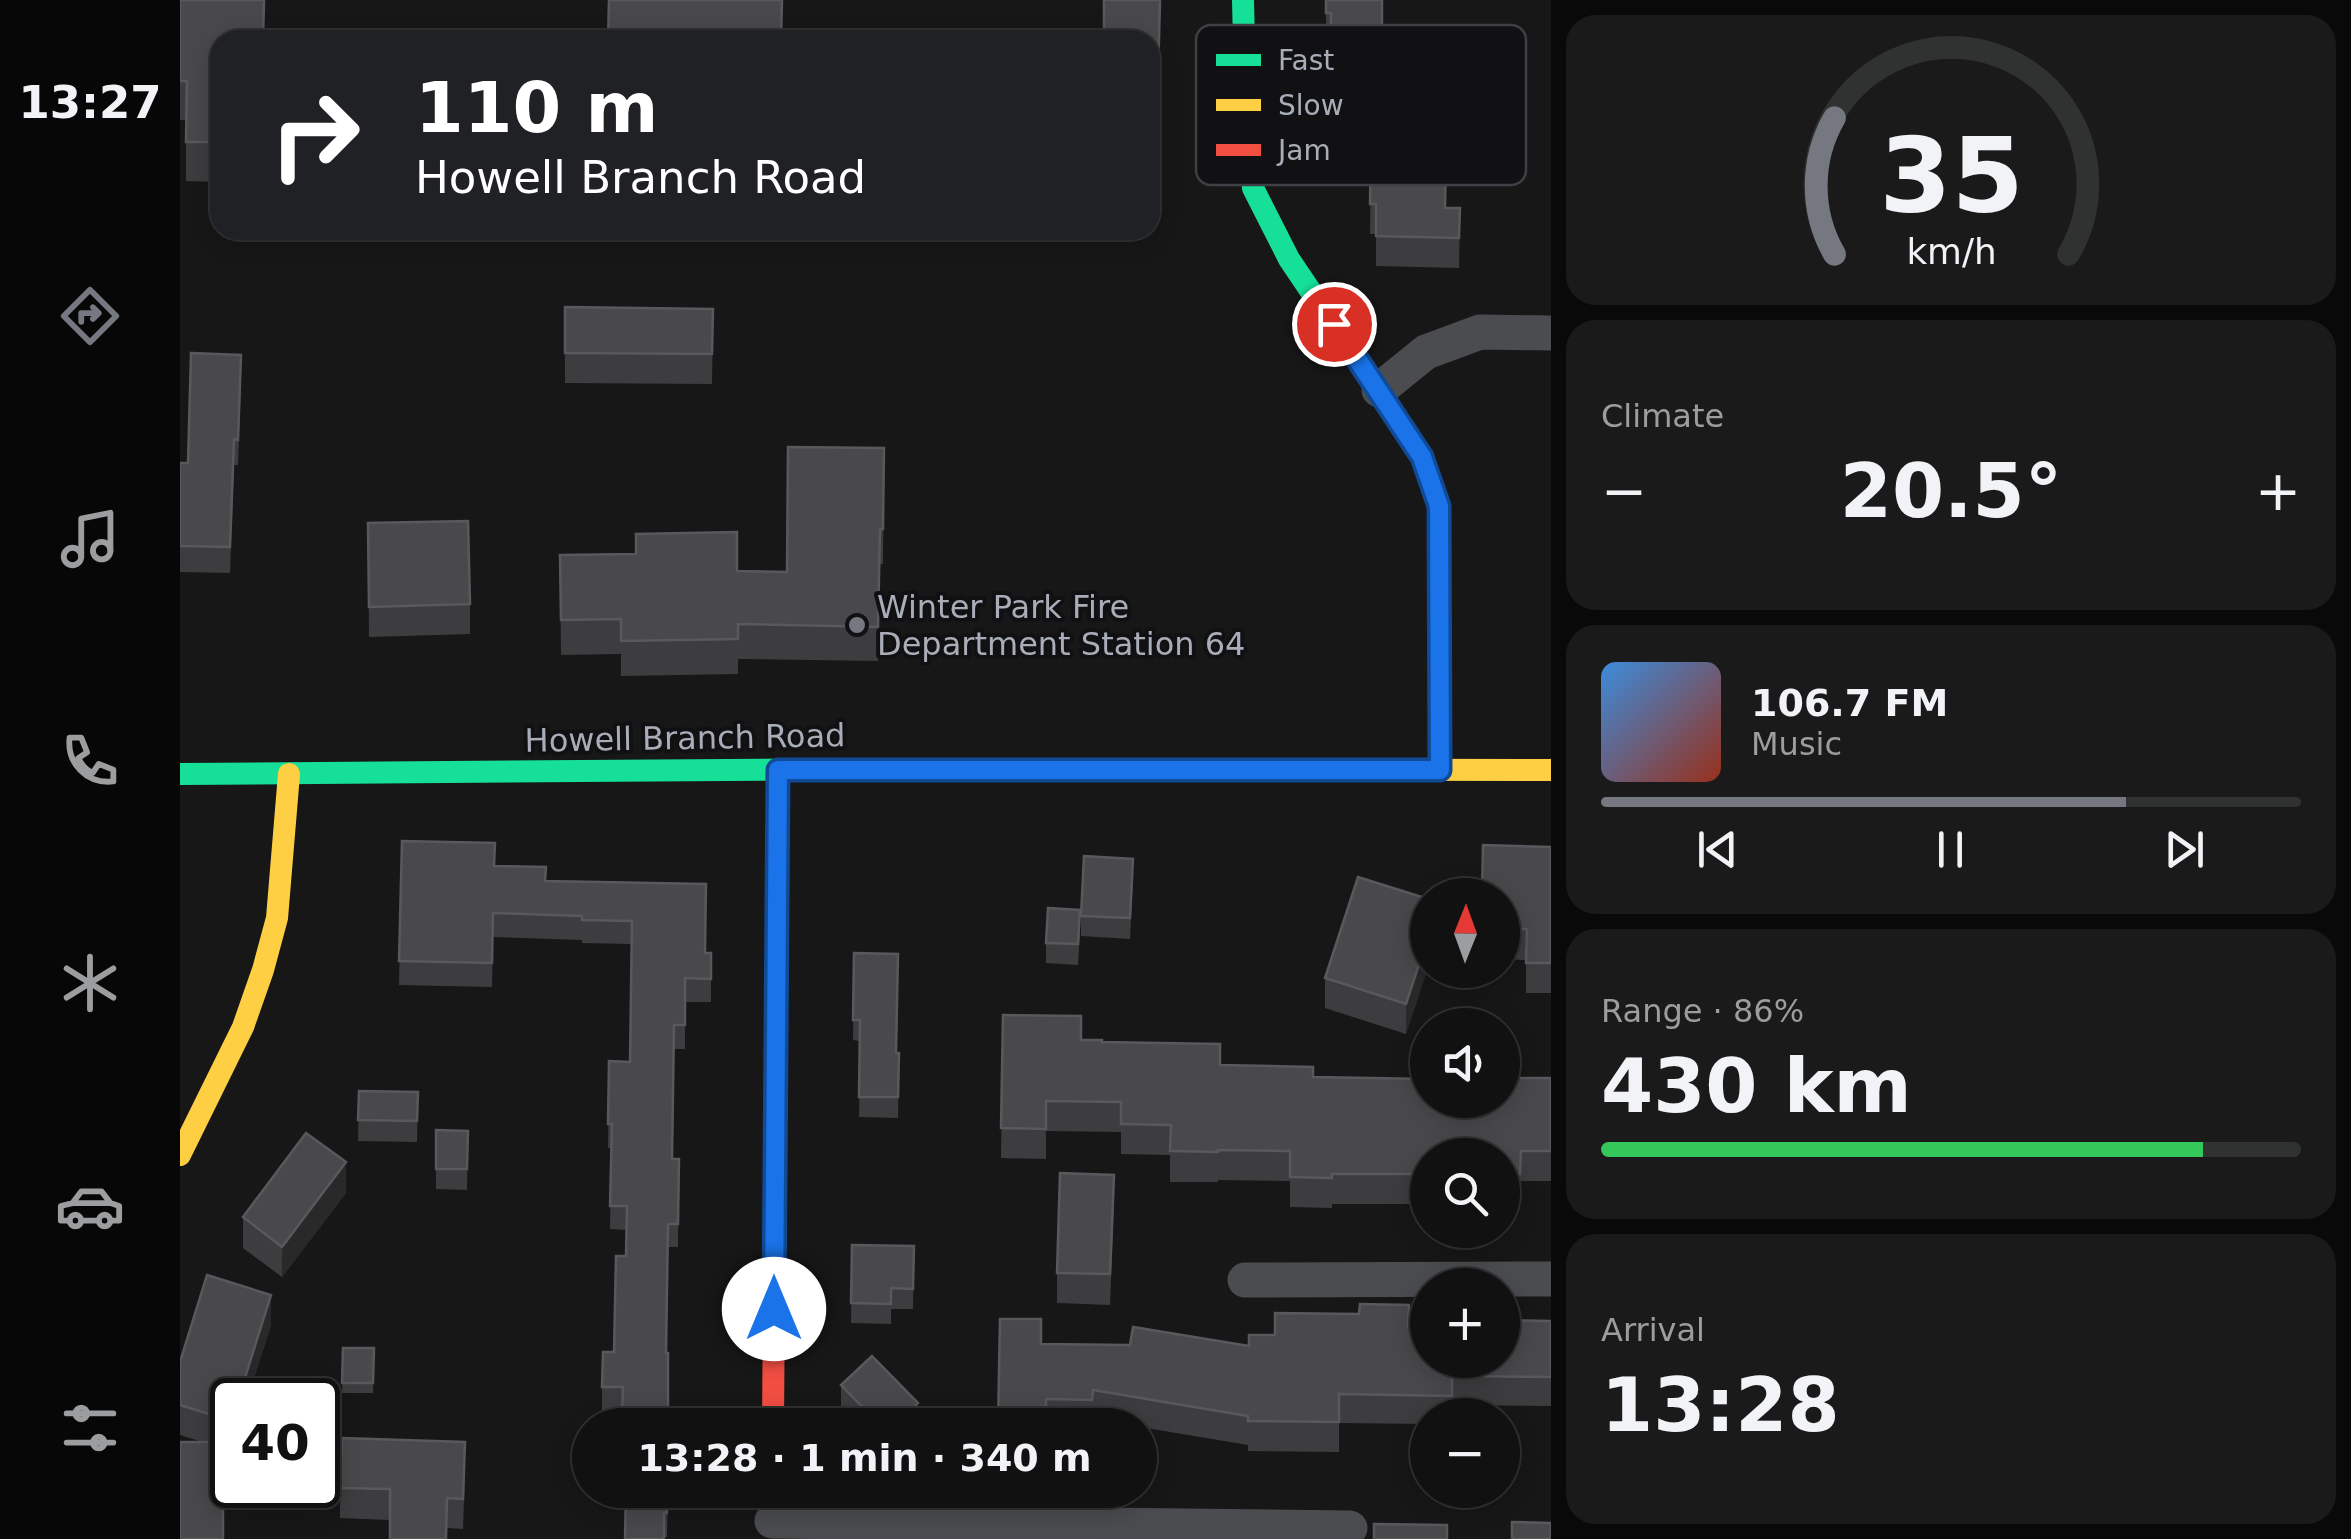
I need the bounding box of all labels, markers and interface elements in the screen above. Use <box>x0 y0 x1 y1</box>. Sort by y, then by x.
legend <box>1196 25 1526 185</box>
text: Fast <box>1278 44 1334 77</box>
text: 110 m <box>415 67 658 149</box>
icon: right <box>250 70 380 200</box>
text: 13:27 <box>18 76 162 129</box>
text: Slow <box>1278 89 1344 122</box>
text: 35 <box>1879 115 2023 237</box>
text: Jam <box>1276 134 1331 167</box>
text: Howell Branch Road <box>415 151 866 204</box>
text: km/h <box>1906 231 1996 272</box>
icon: directions <box>55 281 125 351</box>
pin <box>1292 282 1377 367</box>
icon: arrive <box>1307 297 1362 352</box>
text: Climate <box>1601 397 1724 435</box>
text: 20.5° <box>1840 447 2062 535</box>
text: − <box>1601 459 1647 523</box>
text: + <box>2255 459 2301 523</box>
icon: music <box>55 504 125 574</box>
place label: Winter Park Fire Department Station 64 <box>877 588 1245 663</box>
marker: Winter Park Fire Department Station 64 <box>846 614 868 636</box>
text: 106.7 FM <box>1751 681 1948 725</box>
street label: Howell Branch Road <box>524 716 846 760</box>
text: Music <box>1751 725 1842 763</box>
icon: phone <box>55 726 125 796</box>
icon: previous <box>1690 822 1745 877</box>
icon: pause <box>1923 822 1978 877</box>
icon: next <box>2157 822 2212 877</box>
north arrow <box>1410 878 1520 988</box>
map controls <box>1410 878 1520 1508</box>
icon: climate <box>55 948 125 1018</box>
text: Range · 86% <box>1601 992 1804 1030</box>
button: sound <box>1410 1008 1520 1118</box>
text: 430 km <box>1601 1042 1912 1130</box>
button: search <box>1410 1138 1520 1248</box>
icon: car <box>55 1171 125 1241</box>
position arrow <box>722 1257 826 1361</box>
button: + <box>1410 1268 1520 1378</box>
text: Arrival <box>1601 1311 1705 1349</box>
text: 13:28 <box>1601 1361 1840 1449</box>
speed limit sign: 40 <box>210 1378 340 1508</box>
icon: filters <box>55 1393 125 1463</box>
button: − <box>1410 1398 1520 1508</box>
text: 13:28 · 1 min · 340 m <box>637 1436 1092 1480</box>

